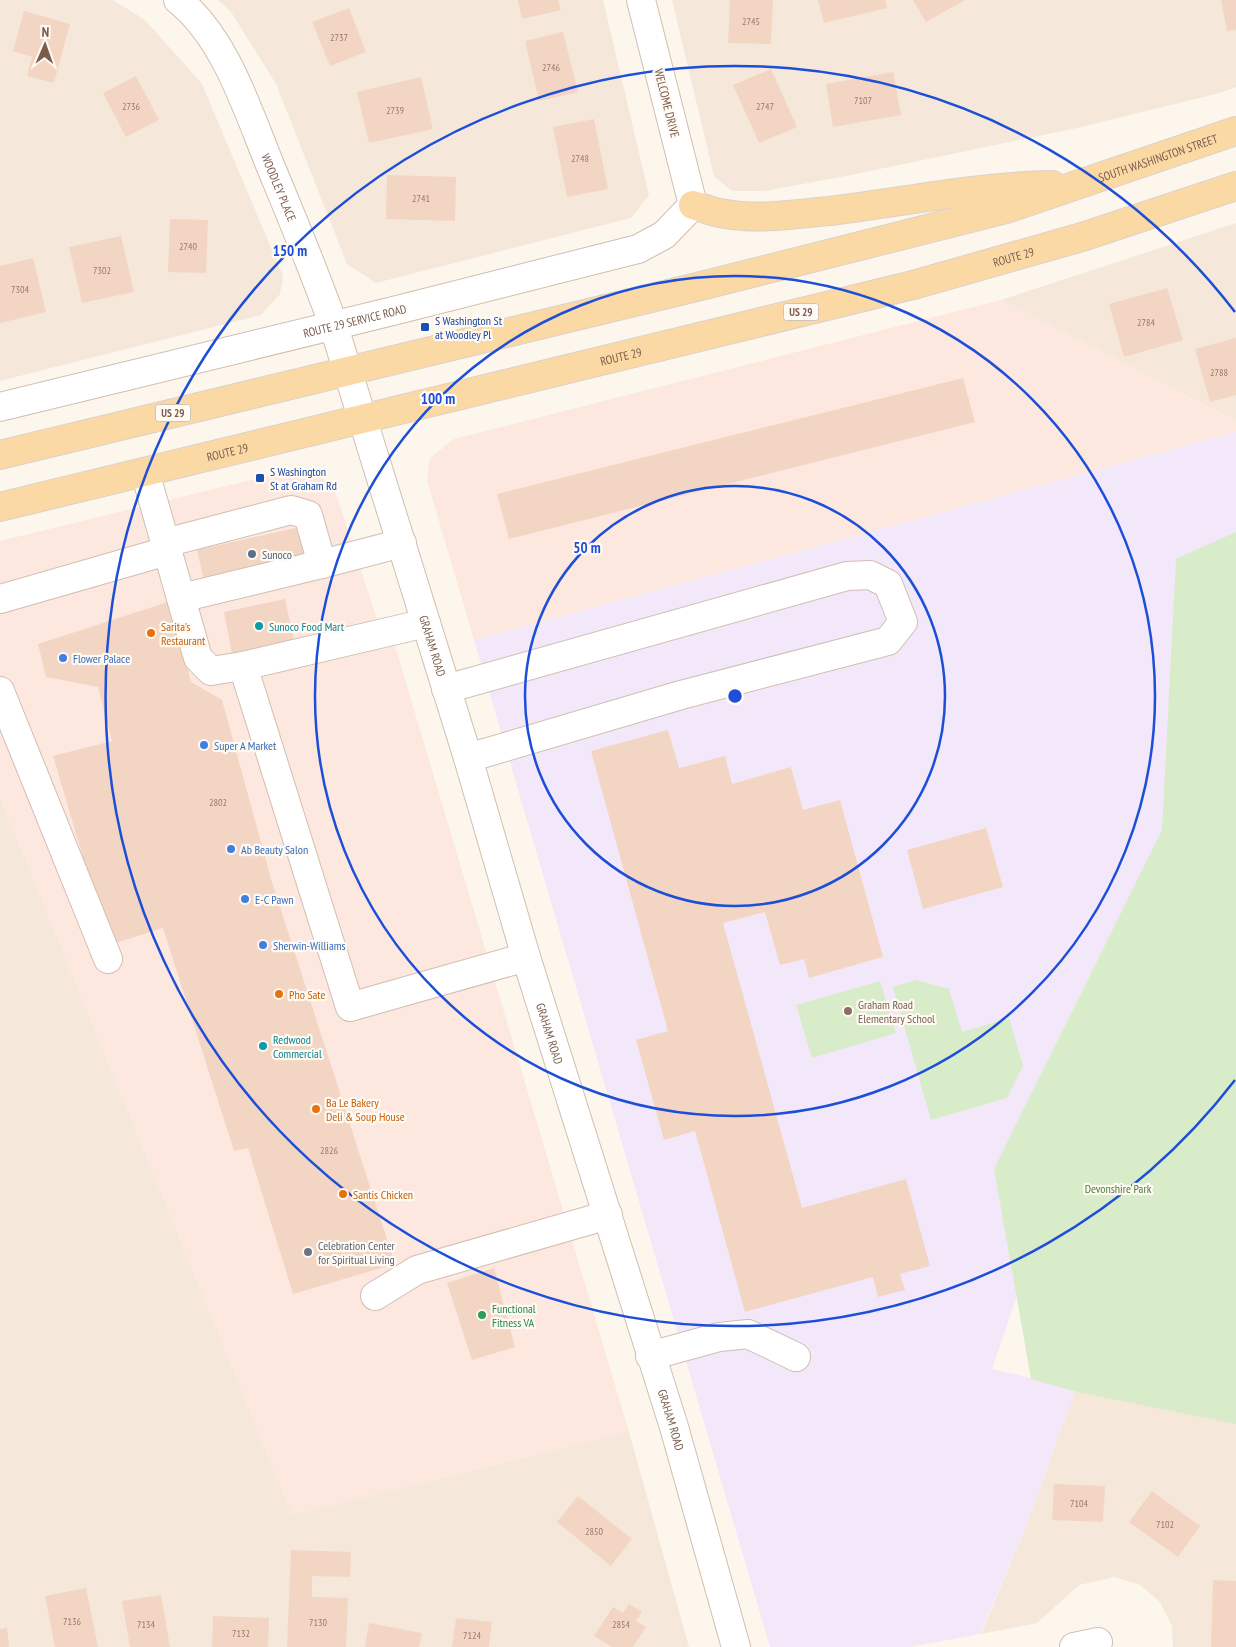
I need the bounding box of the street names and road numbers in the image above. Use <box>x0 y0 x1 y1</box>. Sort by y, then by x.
street label: WELCOME DRIVE <box>651 67 683 139</box>
street label: SOUTH WASHINGTON STREET <box>1096 130 1220 185</box>
street label: WOODLEY PLACE <box>259 151 300 223</box>
street label: ROUTE 29 <box>991 243 1036 269</box>
street label: ROUTE 29 SERVICE ROAD <box>301 300 408 340</box>
road number: US 29 <box>784 304 818 320</box>
street label: ROUTE 29 <box>599 344 643 368</box>
road number: US 29 <box>156 404 190 422</box>
street label: ROUTE 29 <box>205 439 250 464</box>
street label: GRAHAM ROAD <box>417 613 450 678</box>
street label: GRAHAM ROAD <box>533 1001 567 1066</box>
street label: GRAHAM ROAD <box>655 1387 688 1452</box>

